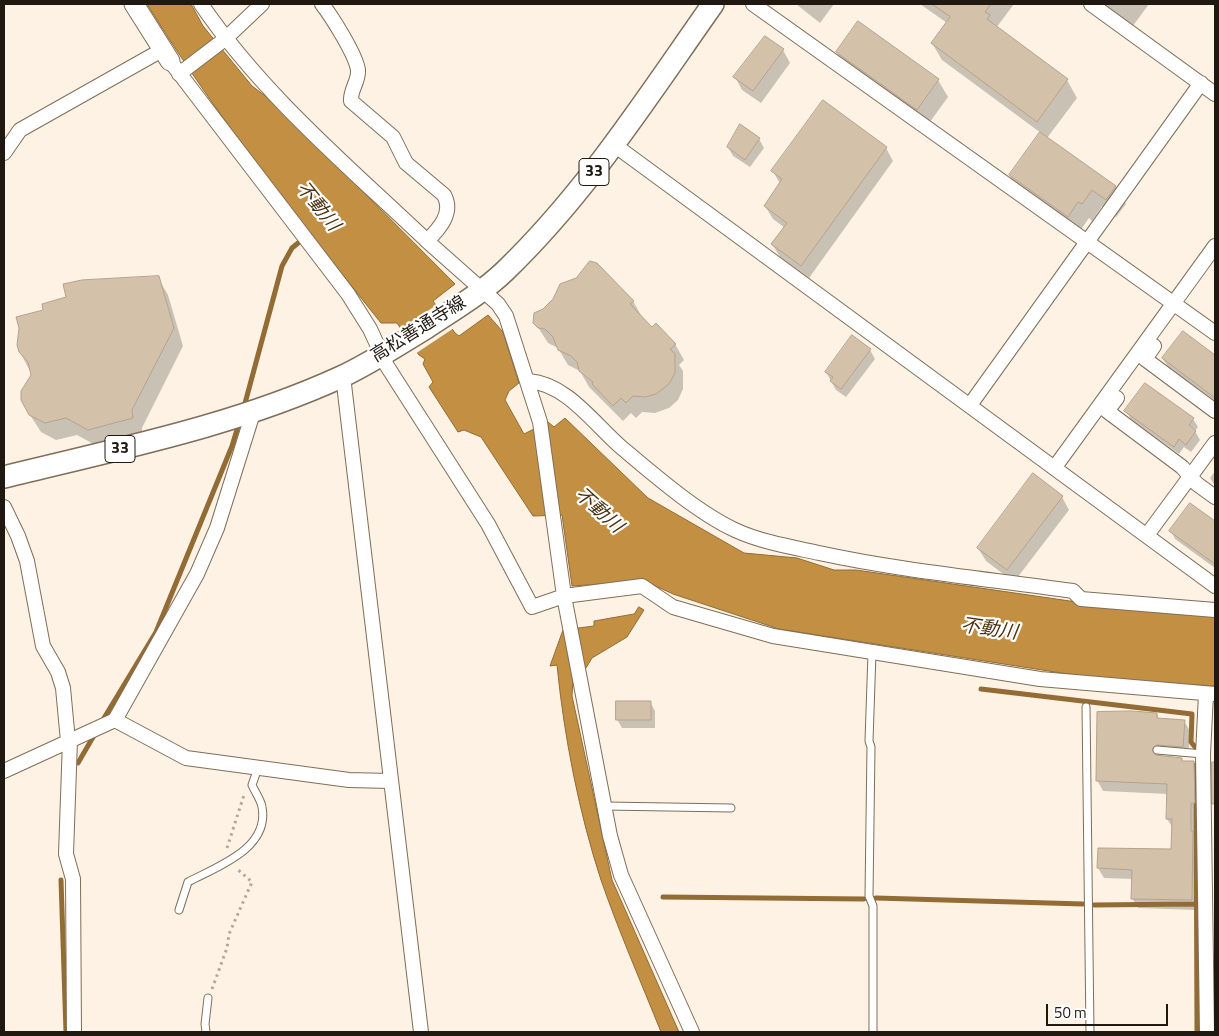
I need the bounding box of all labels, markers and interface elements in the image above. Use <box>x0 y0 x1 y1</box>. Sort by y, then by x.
road number: 33 <box>579 158 609 186</box>
water label: 不動川 <box>290 178 344 236</box>
street label: 高松善通寺線 <box>367 292 471 368</box>
road number: 33 <box>105 436 135 462</box>
water label: 不動川 <box>569 483 627 539</box>
water label: 不動川 <box>959 615 1019 645</box>
scale bar <box>1049 994 1172 1026</box>
text: 50 m <box>1054 1001 1087 1024</box>

